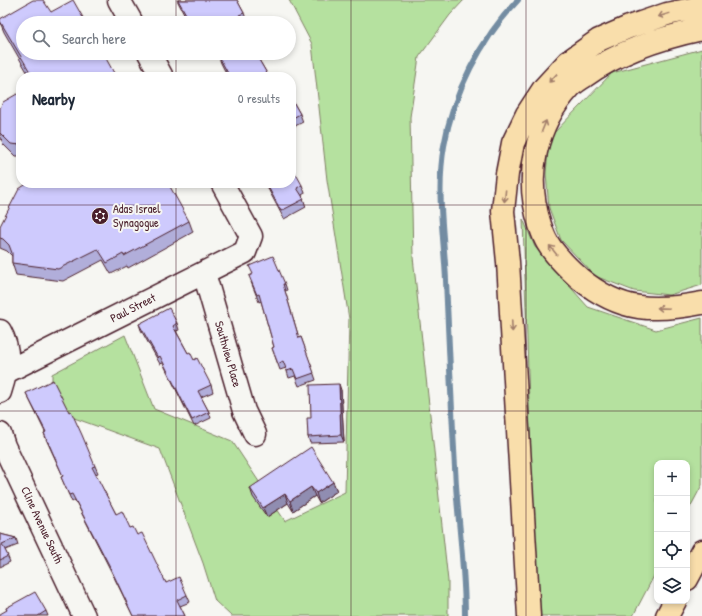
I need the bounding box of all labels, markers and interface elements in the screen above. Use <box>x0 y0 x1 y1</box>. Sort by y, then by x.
one-way arrow <box>658 12 670 20</box>
search box <box>16 16 296 60</box>
icon: search <box>30 27 52 49</box>
text: Search here <box>62 28 126 49</box>
one-way arrow <box>548 73 557 84</box>
text: Nearby <box>32 87 75 110</box>
text: 0 results <box>238 89 280 107</box>
one-way arrow <box>541 121 549 133</box>
one-way arrow <box>501 189 508 202</box>
place label: Adas Israel Synagogue <box>113 200 161 231</box>
synagogue icon: Adas Israel Synagogue <box>90 206 110 226</box>
one-way arrow <box>548 245 557 256</box>
street label: Paul Street <box>107 288 159 326</box>
one-way arrow <box>657 304 670 311</box>
street label: Southview Place <box>211 319 246 389</box>
one-way arrow <box>508 319 515 332</box>
map controls <box>654 460 690 604</box>
button: + <box>654 460 690 496</box>
street label: Cline Avenue South <box>17 484 68 566</box>
button: − <box>654 496 690 532</box>
button: locate <box>654 532 690 568</box>
button: layers <box>654 568 690 604</box>

